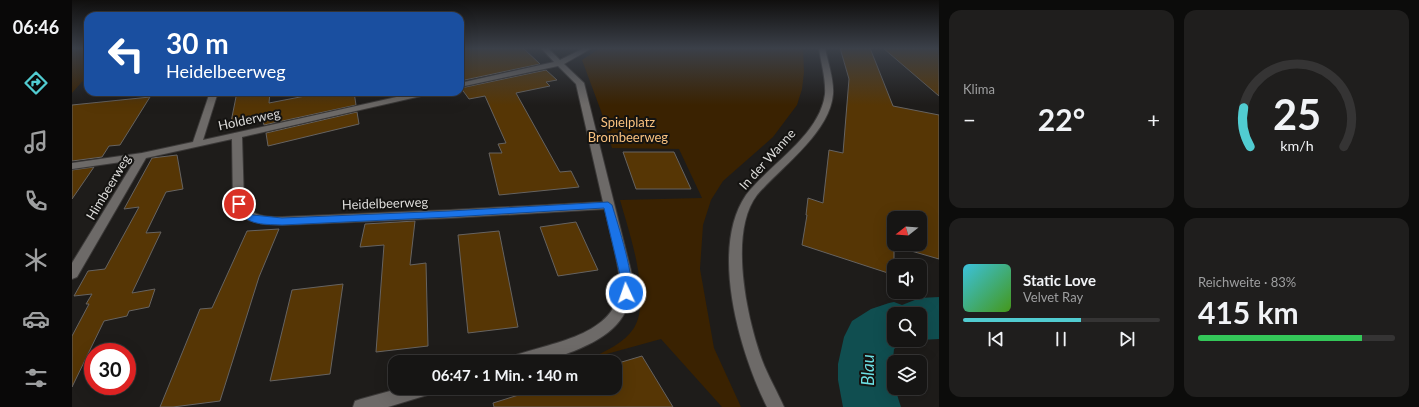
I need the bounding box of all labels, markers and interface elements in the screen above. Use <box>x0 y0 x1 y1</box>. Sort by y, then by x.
text: 06:46 <box>13 16 59 38</box>
text: 30 m <box>166 26 229 60</box>
icon: left <box>100 28 152 80</box>
text: Heidelbeerweg <box>166 60 286 82</box>
icon: directions <box>22 69 50 97</box>
text: Klima <box>963 81 995 97</box>
text: 25 <box>1272 89 1321 139</box>
text: 22° <box>1038 101 1085 137</box>
street label: Holderweg <box>217 105 282 133</box>
text: − <box>963 106 976 133</box>
text: + <box>1147 106 1160 133</box>
park label: Spielplatz Brombeerweg <box>588 114 668 145</box>
street label: In der Wanne <box>735 125 799 193</box>
icon: music <box>22 128 50 156</box>
text: km/h <box>1280 136 1313 153</box>
street label: Himbeerweg <box>82 151 134 222</box>
icon: phone <box>22 187 50 215</box>
pin <box>222 187 256 221</box>
icon: arrive <box>228 193 250 215</box>
street label: Heidelbeerweg <box>342 193 429 213</box>
north arrow <box>887 211 927 251</box>
map controls <box>887 211 927 395</box>
icon: climate <box>22 246 50 274</box>
button: sound <box>887 259 927 299</box>
text: Static Love <box>1023 271 1096 289</box>
position arrow <box>605 272 647 314</box>
text: Reichweite · 83% <box>1198 274 1296 290</box>
text: Velvet Ray <box>1023 289 1083 305</box>
text: 415 km <box>1198 294 1299 330</box>
icon: car <box>22 305 50 333</box>
button: search <box>887 307 927 347</box>
icon: previous <box>985 328 1007 350</box>
icon: pause <box>1050 328 1072 350</box>
icon: next <box>1116 328 1138 350</box>
speed limit sign: 30 <box>84 343 136 395</box>
water label: Blau <box>857 354 878 386</box>
button: layers <box>887 355 927 395</box>
icon: filters <box>22 364 50 392</box>
text: 06:47 · 1 Min. · 140 m <box>432 366 578 384</box>

